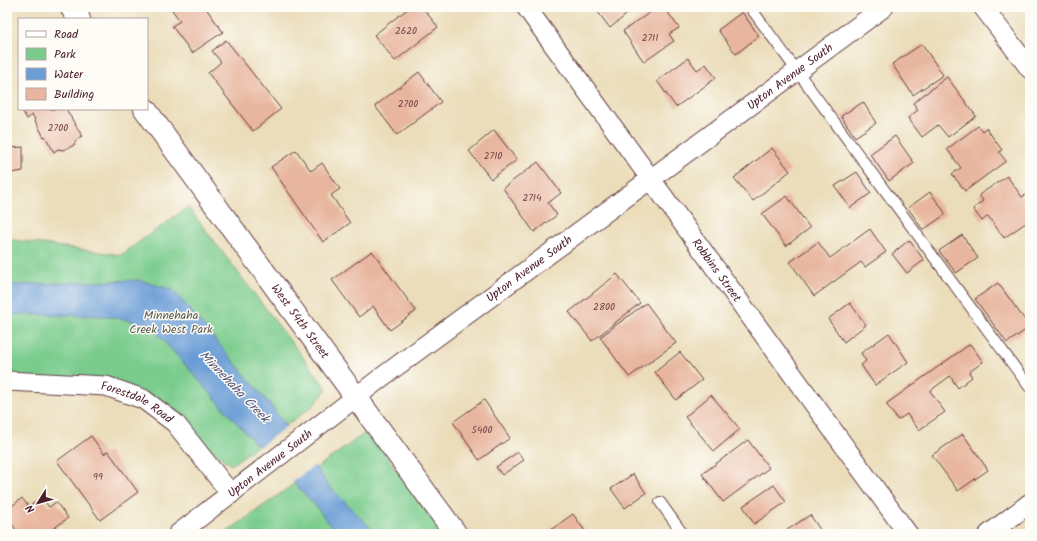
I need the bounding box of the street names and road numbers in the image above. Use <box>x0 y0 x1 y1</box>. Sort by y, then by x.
street label: Upton Avenue South <box>743 38 837 115</box>
street label: Upton Avenue South <box>482 230 576 307</box>
street label: Robbins Street <box>687 234 747 306</box>
street label: West 54th Street <box>266 280 334 363</box>
street label: Forestdale Road <box>101 376 178 429</box>
street label: Upton Avenue South <box>223 424 317 502</box>

